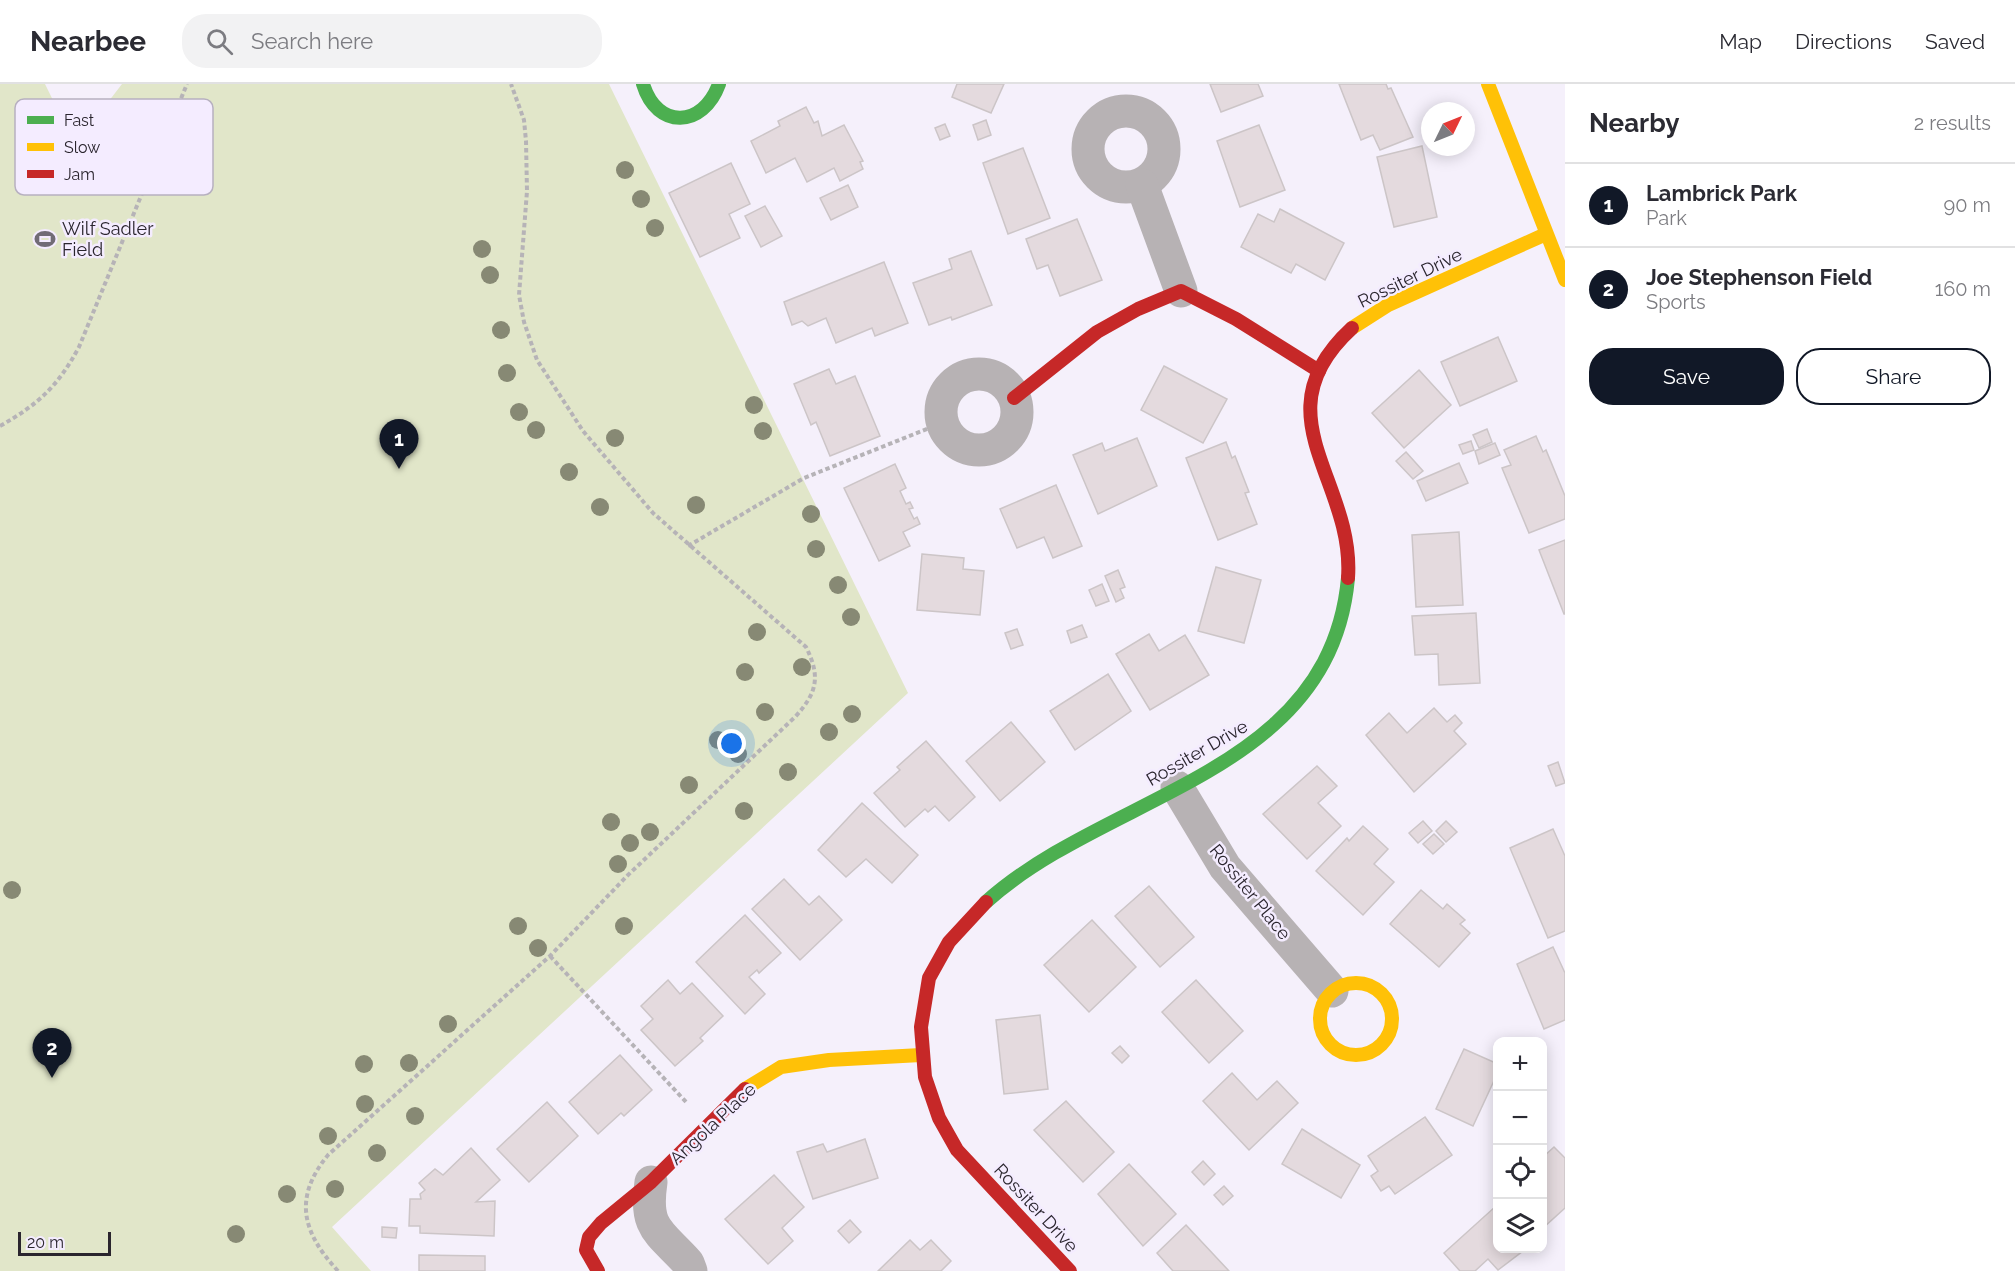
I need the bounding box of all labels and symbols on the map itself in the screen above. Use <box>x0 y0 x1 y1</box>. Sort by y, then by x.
legend <box>15 99 213 195</box>
north arrow <box>1421 102 1475 156</box>
text: Fast <box>64 111 95 130</box>
text: Slow <box>64 138 100 157</box>
text: Jam <box>64 165 95 184</box>
place label: Wilf Sadler Field <box>62 218 154 260</box>
sports icon: Wilf Sadler Field <box>33 227 57 251</box>
street label: Rossiter Drive <box>1354 243 1466 312</box>
pin: 1 <box>380 420 418 469</box>
street label: Rossiter Drive <box>1142 715 1251 790</box>
your location <box>717 729 746 758</box>
street label: Rossiter Place <box>1206 840 1296 944</box>
pin: 2 <box>32 1028 72 1078</box>
street label: Angola Place <box>665 1078 760 1169</box>
street label: Rossiter Drive <box>990 1159 1083 1257</box>
scale bar <box>18 1229 111 1256</box>

